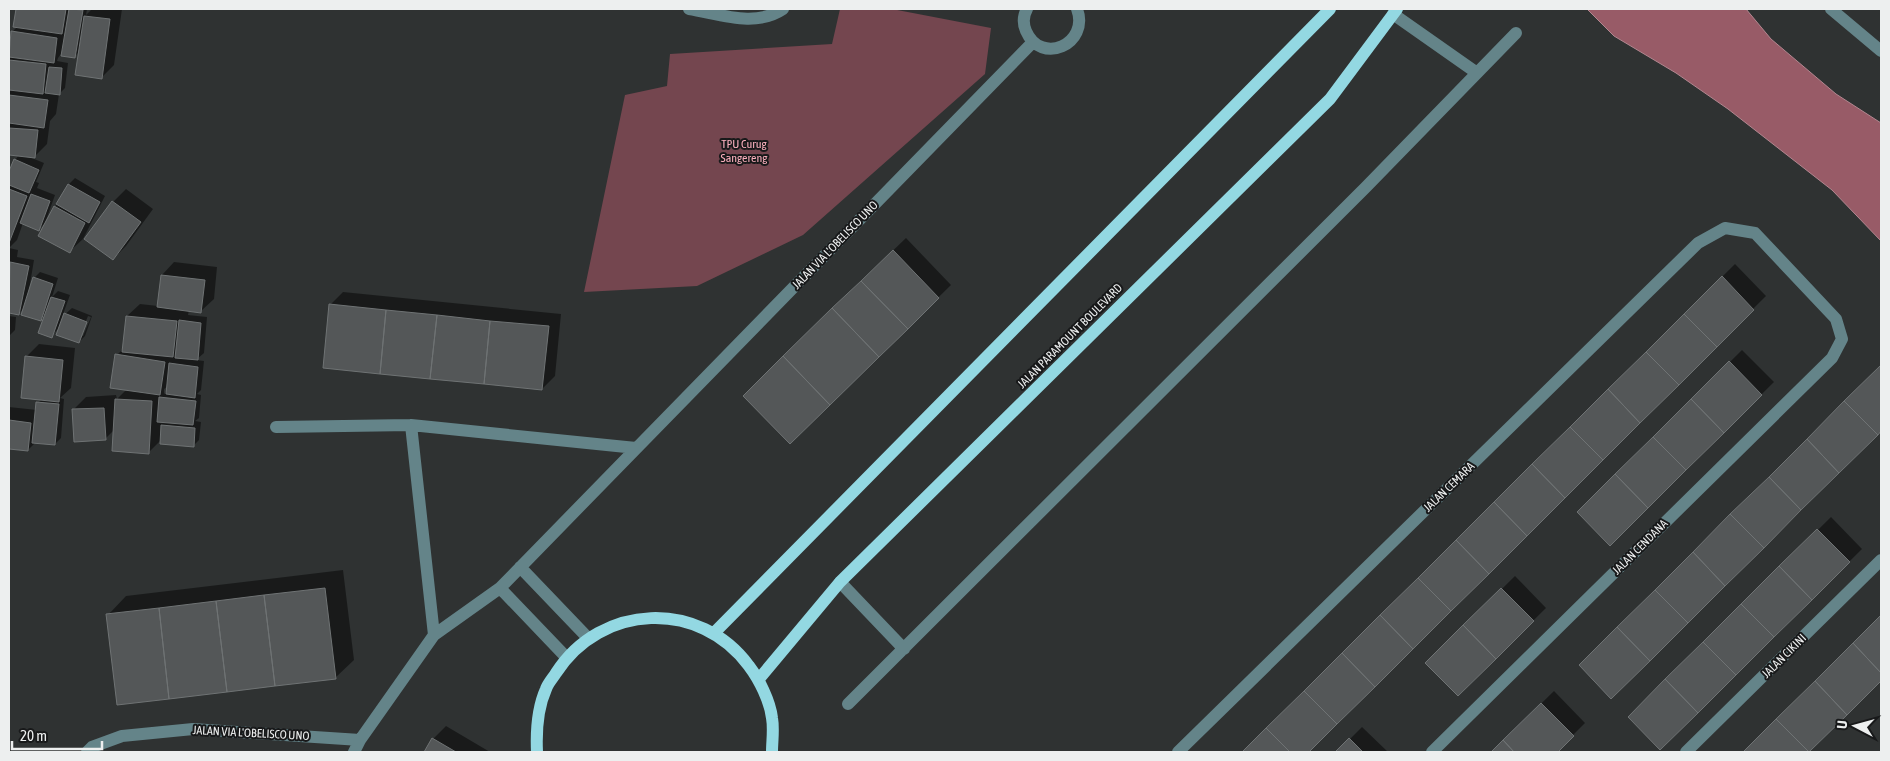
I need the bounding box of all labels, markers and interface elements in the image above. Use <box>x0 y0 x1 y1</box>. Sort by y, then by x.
park label: TPU Curug Sangereng <box>721 137 768 165</box>
street label: JALAN VIA L'OBELISCO UNO <box>789 198 881 292</box>
street label: JALAN PARAMOUNT BOULEVARD <box>1015 281 1125 391</box>
street label: JALAN CEMARA <box>1421 459 1477 515</box>
street label: JALAN CENDANA <box>1610 516 1671 577</box>
street label: JALAN CIKINI <box>1759 631 1809 681</box>
north arrow <box>1830 701 1880 751</box>
scale bar <box>12 718 102 750</box>
text: U <box>1834 720 1850 730</box>
street label: JALAN VIA L'OBELISCO UNO <box>192 723 310 743</box>
text: 20 m <box>20 727 47 744</box>

